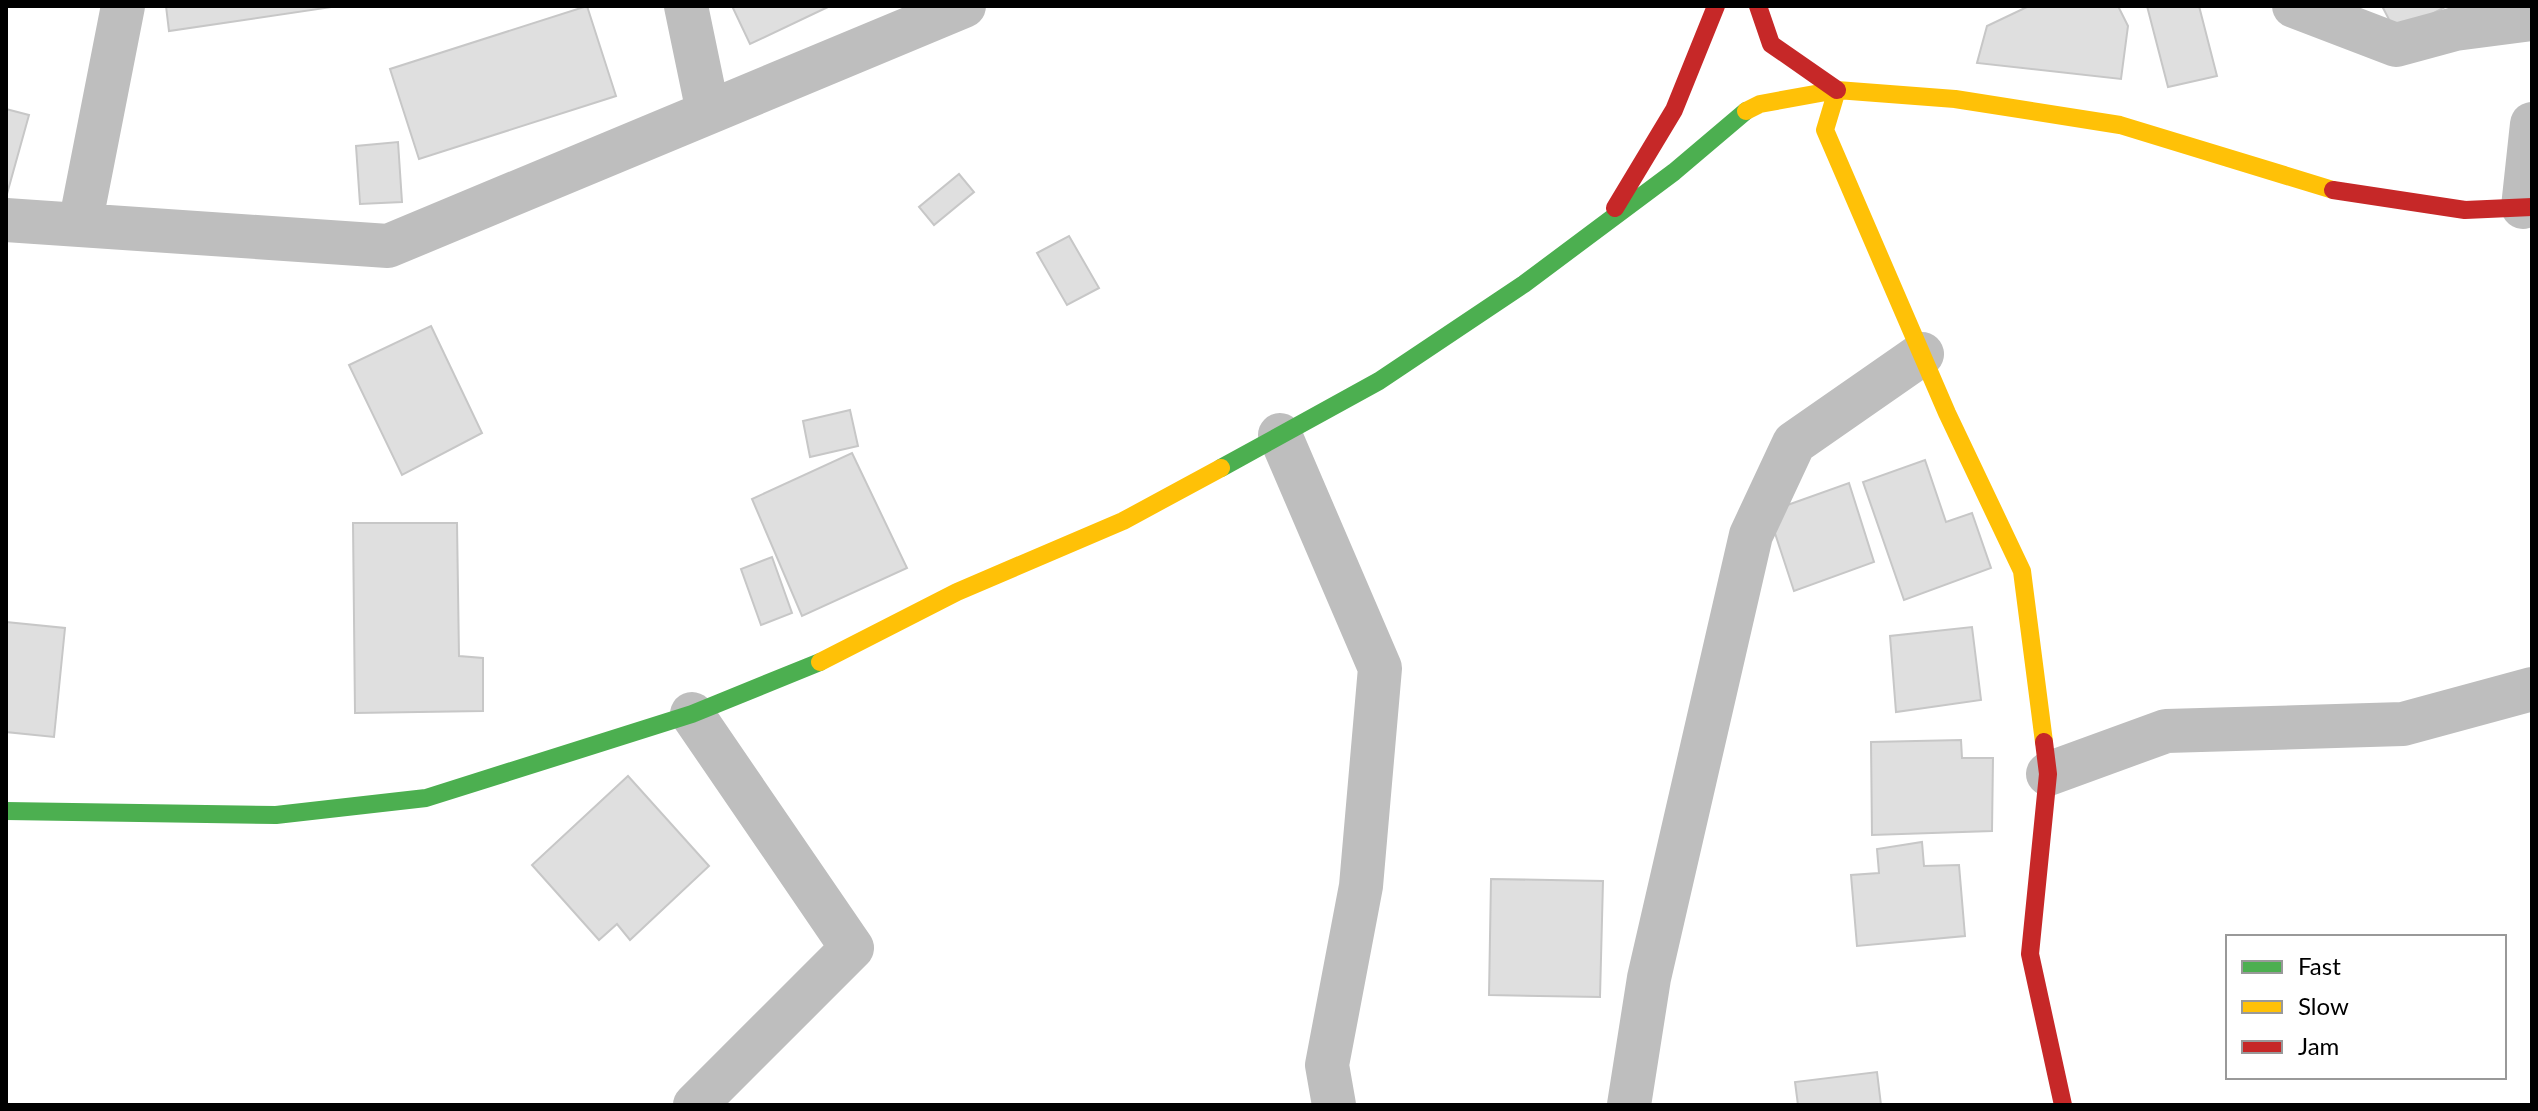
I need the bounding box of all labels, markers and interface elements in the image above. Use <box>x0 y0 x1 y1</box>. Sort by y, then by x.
legend <box>2226 935 2506 1079</box>
text: Fast <box>2298 951 2341 980</box>
text: Slow <box>2298 991 2349 1020</box>
text: Jam <box>2298 1031 2339 1060</box>

